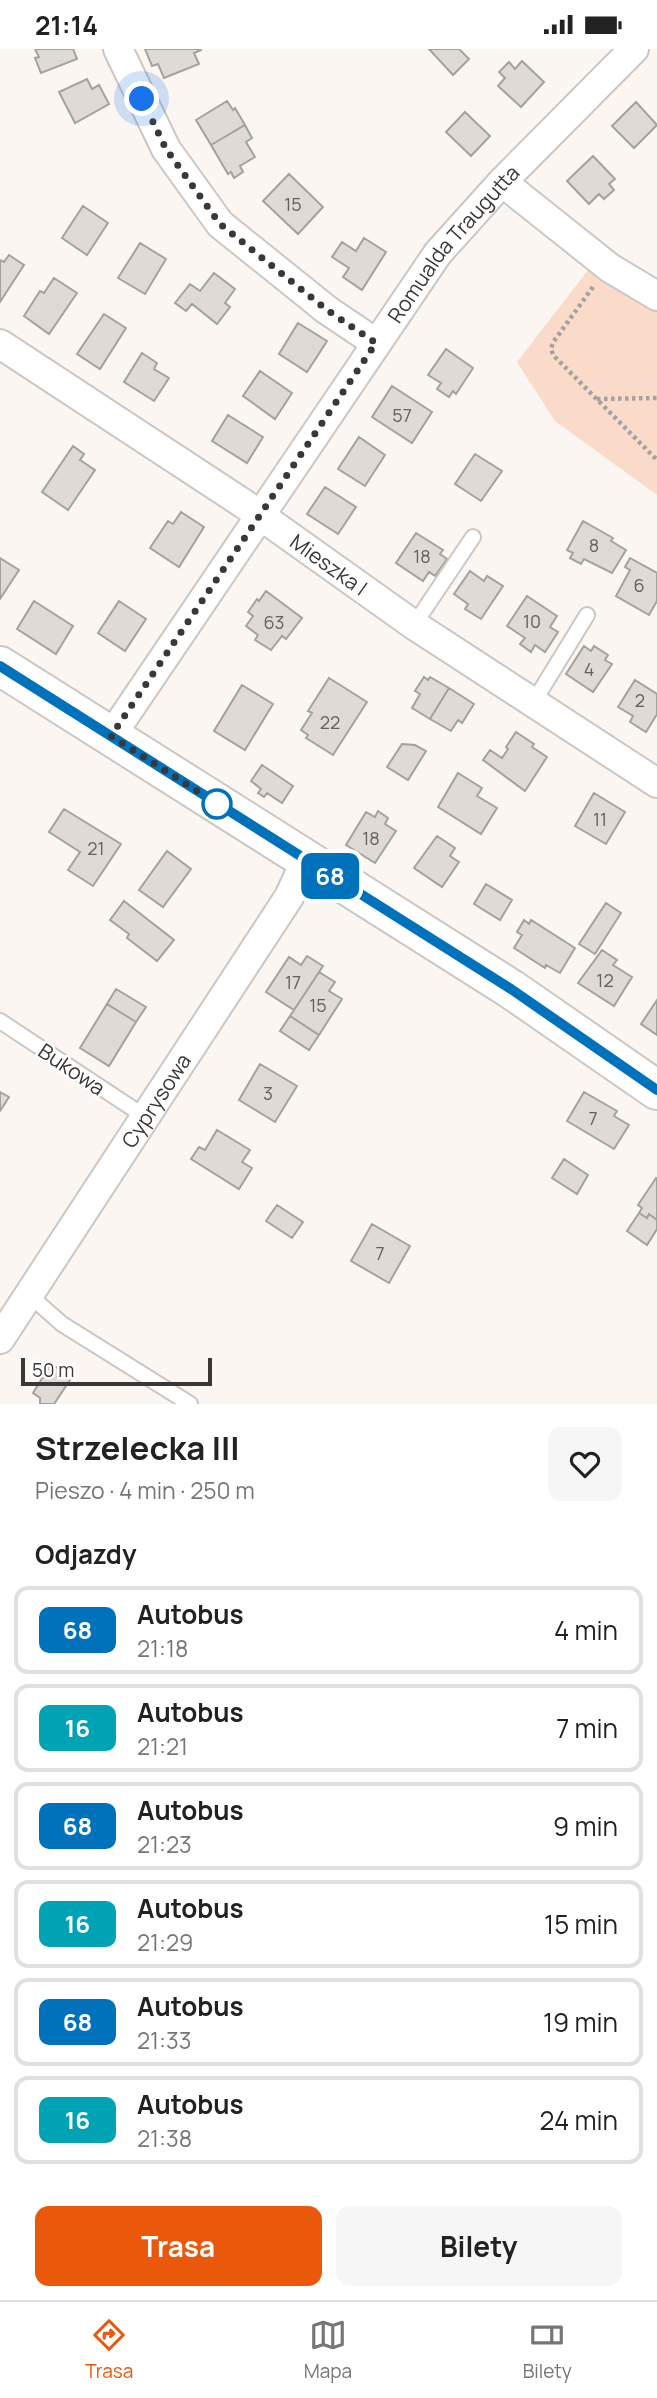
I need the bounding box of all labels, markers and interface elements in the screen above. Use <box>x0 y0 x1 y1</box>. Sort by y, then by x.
text: 21:14 <box>35 7 98 43</box>
your location <box>124 81 159 116</box>
street label: Romualda Traugutta <box>381 159 525 328</box>
house number: 15 <box>284 192 302 216</box>
house number: 57 <box>392 403 412 427</box>
street label: Mieszka I <box>285 527 373 601</box>
house number: 8 <box>589 533 599 557</box>
house number: 18 <box>413 544 431 568</box>
house number: 6 <box>633 573 645 597</box>
house number: 10 <box>523 609 541 633</box>
house number: 63 <box>263 610 285 634</box>
house number: 4 <box>584 657 594 681</box>
house number: 2 <box>635 688 645 712</box>
house number: 22 <box>320 710 340 734</box>
unlabelled marker <box>202 789 232 819</box>
house number: 11 <box>593 807 607 831</box>
house number: 18 <box>362 826 380 850</box>
house number: 21 <box>87 836 105 860</box>
line badge: 68 <box>298 853 362 899</box>
text: 68 <box>315 859 345 892</box>
house number: 12 <box>596 968 614 992</box>
house number: 17 <box>285 970 301 994</box>
house number: 15 <box>309 993 327 1017</box>
street label: Bukowa <box>33 1037 111 1101</box>
street label: Cyprysowa <box>115 1048 197 1153</box>
house number: 3 <box>263 1081 273 1105</box>
house number: 7 <box>588 1106 598 1130</box>
house number: 7 <box>375 1241 385 1265</box>
scale bar <box>21 1355 212 1387</box>
text: 50 m <box>32 1357 74 1383</box>
text: Strzelecka III <box>35 1425 240 1470</box>
button: heart <box>548 1427 622 1501</box>
text: Pieszo · 4 min · 250 m <box>35 1474 255 1506</box>
text: Odjazdy <box>35 1536 136 1572</box>
text: Autobus <box>137 1596 244 1632</box>
text: 4 min <box>554 1612 618 1648</box>
text: 68 <box>63 1613 92 1646</box>
text: 21:18 <box>137 1632 188 1664</box>
text: Autobus <box>137 1694 244 1730</box>
text: 7 min <box>556 1710 618 1746</box>
text: 16 <box>65 1711 90 1744</box>
text: 21:21 <box>137 1730 188 1762</box>
text: Autobus <box>137 1792 244 1828</box>
text: 9 min <box>553 1808 618 1844</box>
text: 68 <box>63 1809 92 1842</box>
text: 21:23 <box>137 1828 192 1860</box>
text: Autobus <box>137 1890 244 1926</box>
text: 15 min <box>544 1906 618 1942</box>
text: 16 <box>65 1907 90 1940</box>
text: 21:29 <box>137 1926 193 1958</box>
text: Autobus <box>137 1988 244 2024</box>
text: 19 min <box>543 2004 618 2040</box>
text: 68 <box>63 2005 92 2038</box>
text: 21:33 <box>137 2024 191 2056</box>
text: Autobus <box>137 2086 244 2122</box>
text: 24 min <box>540 2102 618 2138</box>
text: 16 <box>65 2103 90 2136</box>
text: 21:38 <box>137 2122 192 2154</box>
button: Trasa <box>35 2206 322 2286</box>
button: Bilety <box>336 2206 622 2286</box>
tab: Trasa <box>85 2316 133 2384</box>
tab: Mapa <box>304 2316 352 2384</box>
tab: Bilety <box>523 2316 572 2384</box>

